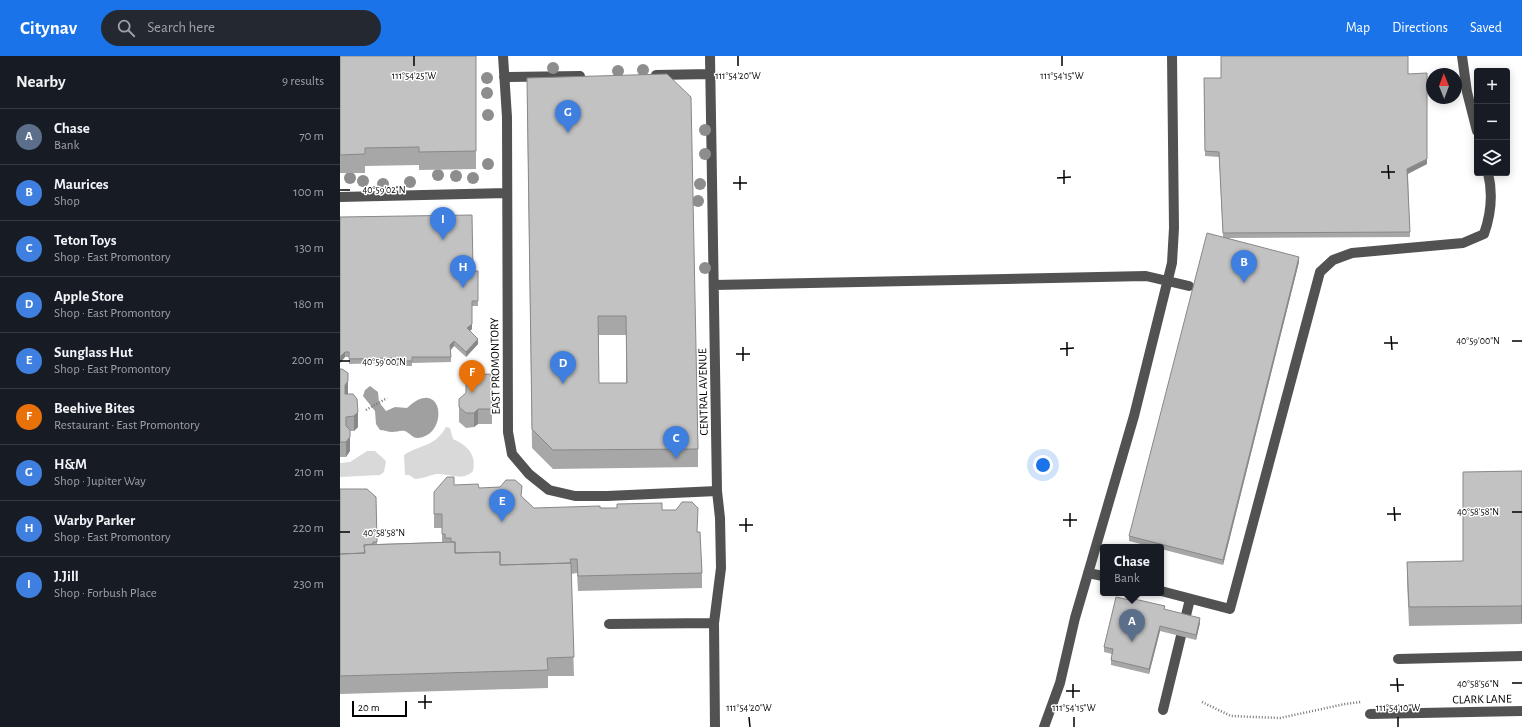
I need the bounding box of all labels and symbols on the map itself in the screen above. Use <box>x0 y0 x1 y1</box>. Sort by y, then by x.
north arrow <box>1426 68 1462 104</box>
text: 111°54'25"W <box>392 71 436 81</box>
text: 111°54'20"W <box>715 71 761 81</box>
text: 111°54'15"W <box>1040 71 1084 81</box>
pin: G <box>555 100 581 133</box>
text: 40°59'02"N <box>362 185 406 195</box>
pin: I <box>430 207 456 240</box>
pin: B <box>1231 250 1257 283</box>
pin: H <box>450 255 476 288</box>
street label: EAST PROMONTORY <box>488 317 502 415</box>
text: 40°59'00"N <box>1456 336 1500 346</box>
street label: CENTRAL AVENUE <box>696 348 710 436</box>
pin: D <box>550 351 576 384</box>
text: 40°59'00"N <box>362 357 406 367</box>
pin: F <box>459 360 485 393</box>
pin: C <box>663 426 689 459</box>
your location <box>1033 455 1053 475</box>
pin: E <box>489 489 515 522</box>
text: 40°58'58"N <box>1457 507 1499 517</box>
text: 40°58'58"N <box>363 528 405 538</box>
pin: A <box>1119 609 1145 642</box>
text: 40°58'56"N <box>1457 679 1499 689</box>
street label: CLARK LANE <box>1452 692 1512 706</box>
scale bar <box>352 699 407 718</box>
text: 111°54'20"W <box>726 703 772 713</box>
text: 111°54'15"W <box>1052 703 1096 713</box>
text: 111°54'10"W <box>1376 703 1420 713</box>

